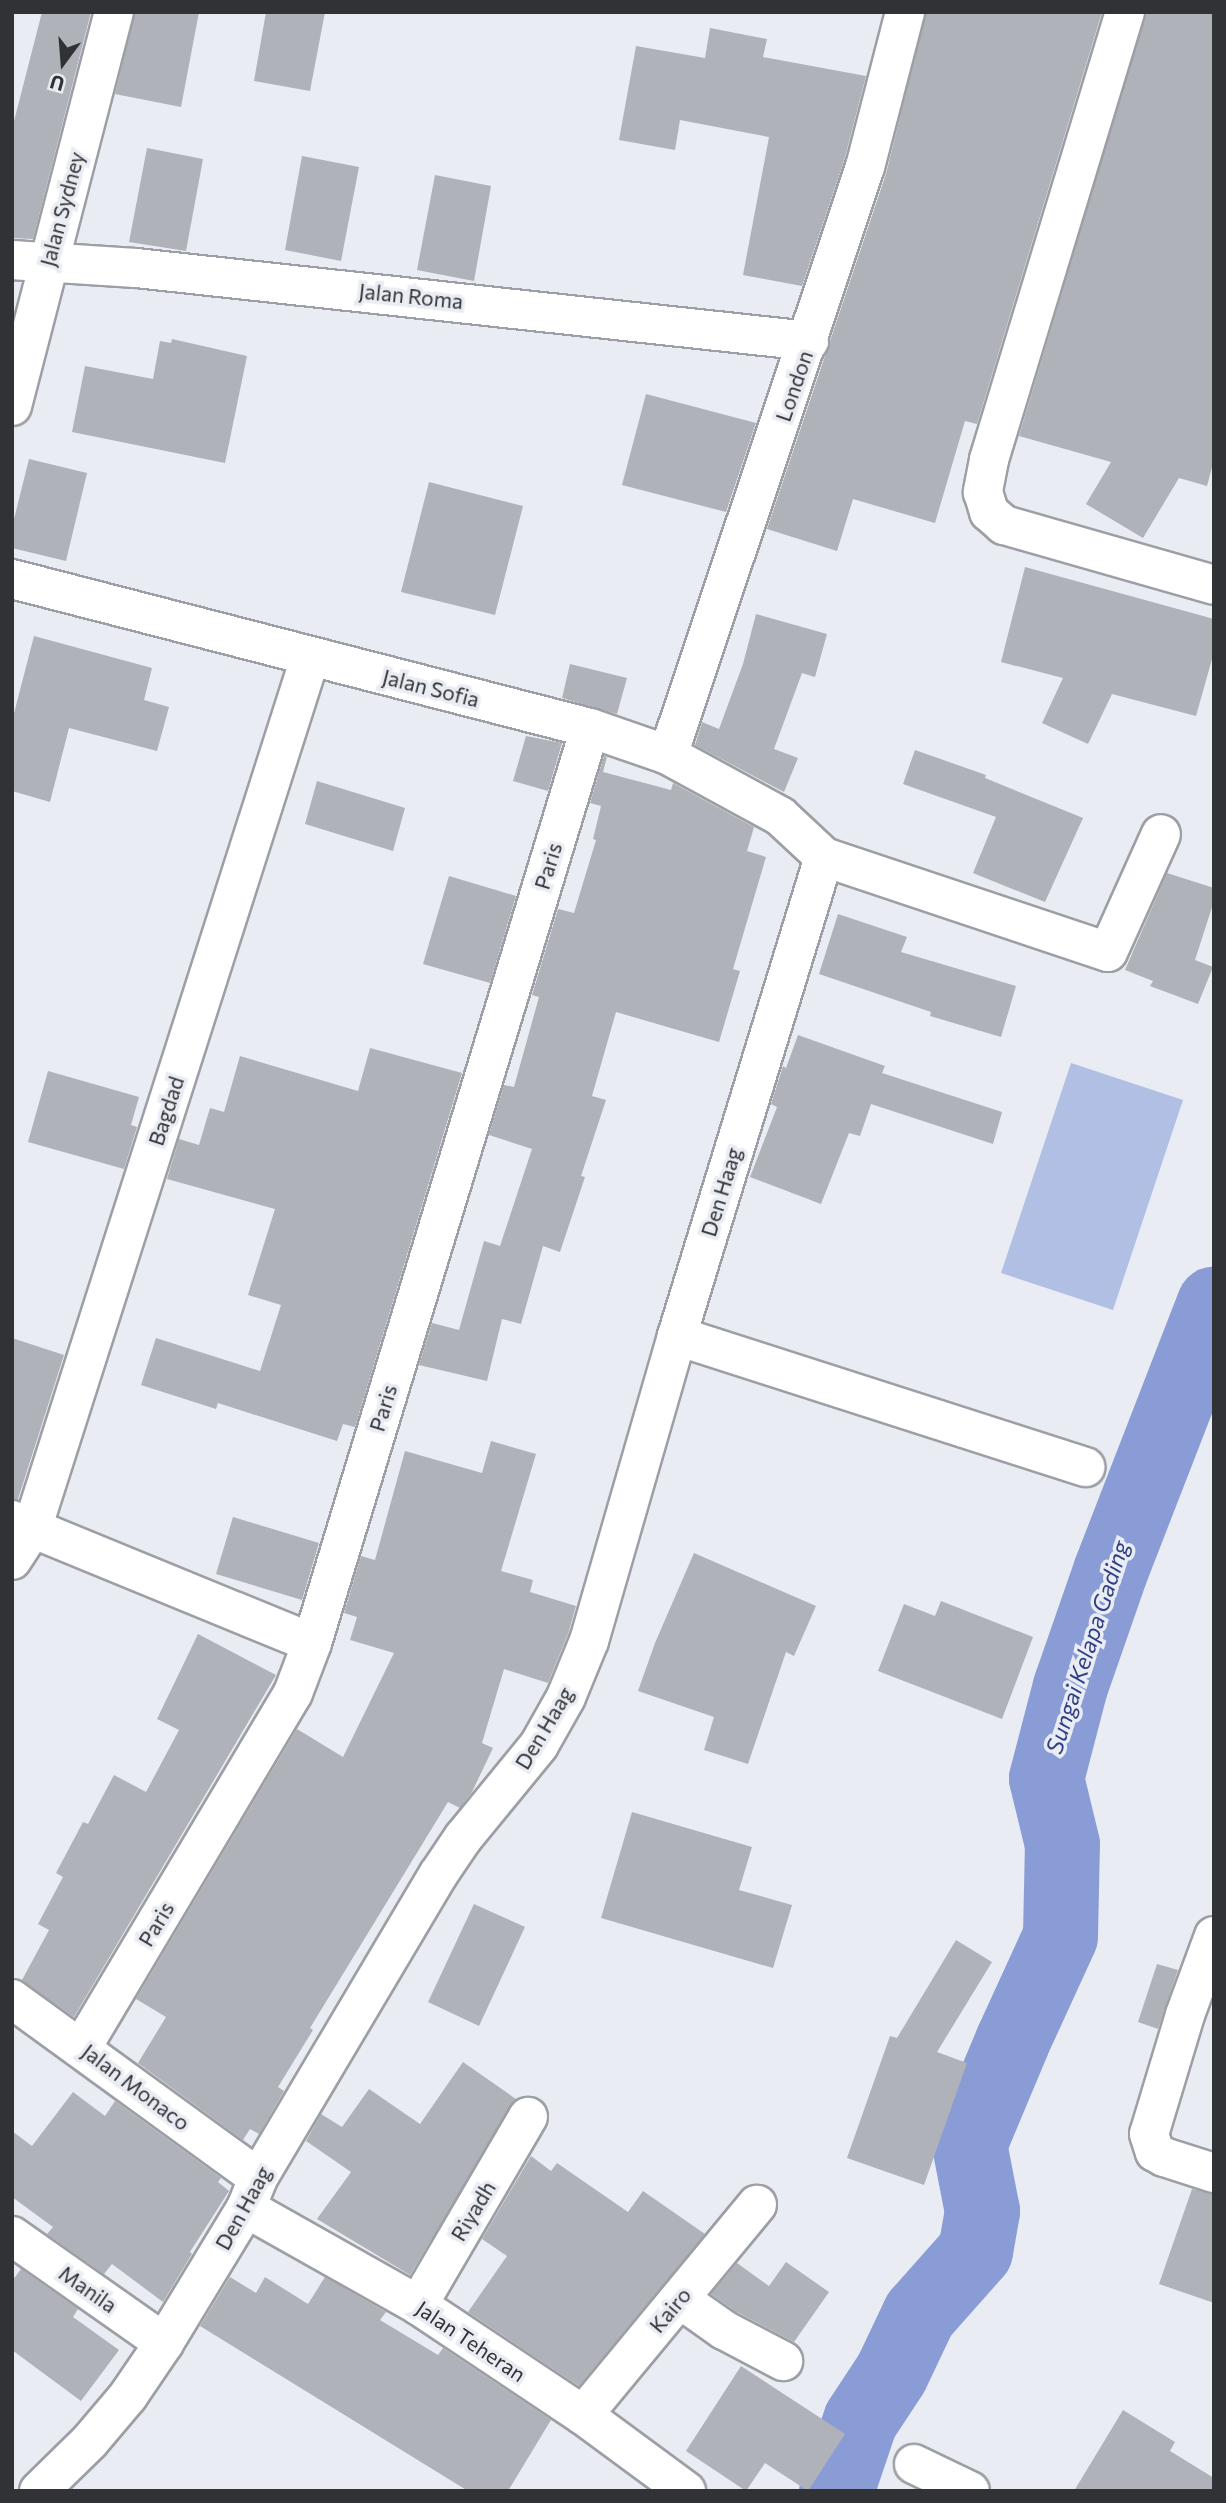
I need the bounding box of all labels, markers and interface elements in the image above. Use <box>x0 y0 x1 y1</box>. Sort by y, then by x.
north arrow <box>28 28 98 98</box>
text: U <box>47 71 67 97</box>
street label: Jalan Sydney <box>35 149 89 269</box>
street label: Jalan Roma <box>358 278 464 314</box>
street label: London <box>770 347 818 425</box>
street label: Jalan Sofia <box>380 664 482 712</box>
street label: Paris <box>529 840 567 892</box>
street label: Bagdad <box>143 1073 189 1149</box>
street label: Den Haag <box>696 1144 746 1240</box>
street label: Paris <box>364 1382 402 1434</box>
water label: Sungai Kelapa Gading <box>1040 1537 1134 1757</box>
street label: Den Haag <box>510 1682 578 1774</box>
street label: Paris <box>133 1897 179 1951</box>
street label: Jalan Monaco <box>77 2038 195 2136</box>
street label: Den Haag <box>210 2162 276 2254</box>
street label: Riyadh <box>445 2177 501 2245</box>
street label: Manila <box>54 2260 122 2318</box>
street label: Kairo <box>644 2282 696 2338</box>
street label: Jalan Teheran <box>411 2295 531 2387</box>

